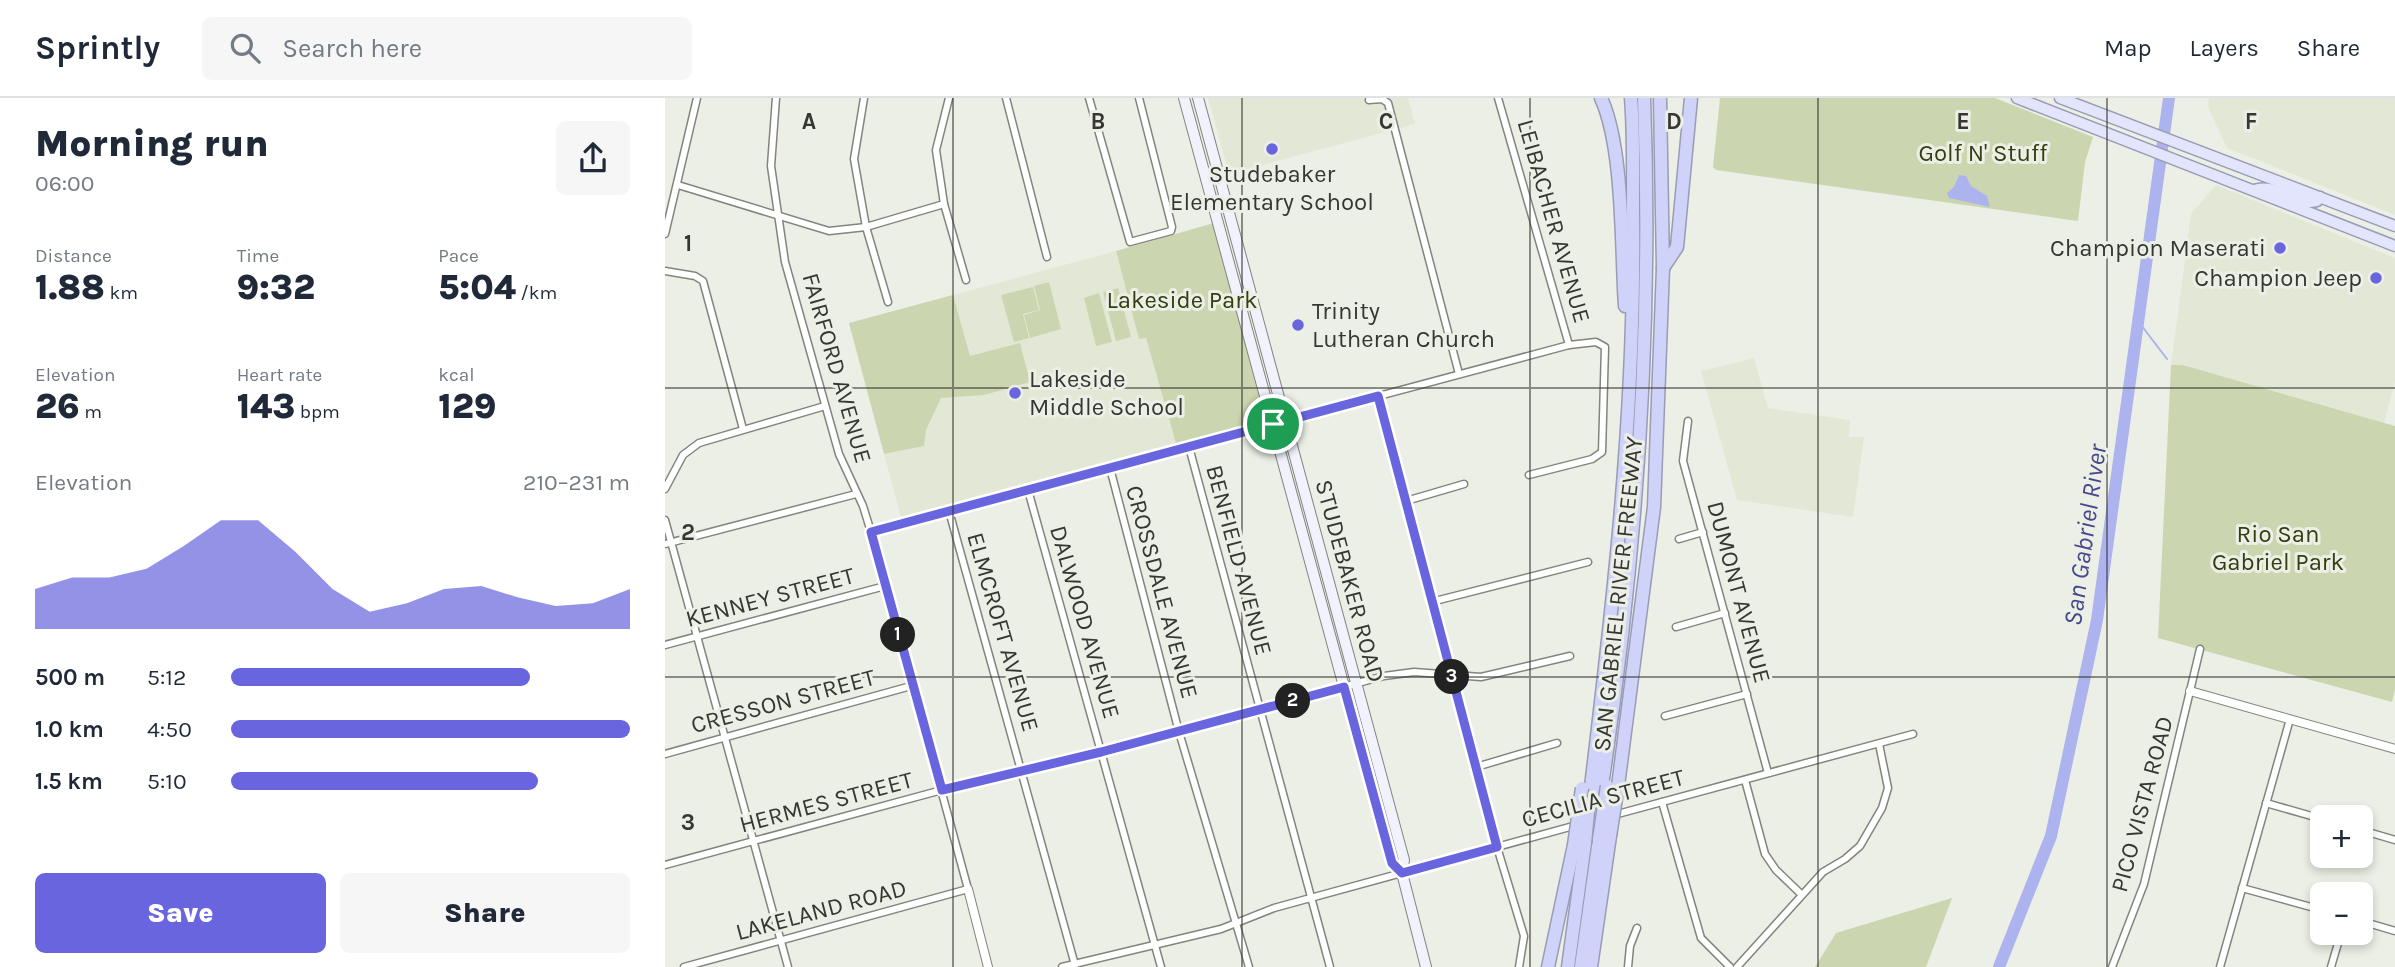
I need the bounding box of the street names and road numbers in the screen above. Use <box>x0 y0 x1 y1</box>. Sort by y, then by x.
street label: LEIBACHER AVENUE <box>1512 116 1596 326</box>
street label: FAIRFORD AVENUE <box>796 270 878 466</box>
street label: SAN GABRIEL RIVER FREEWAY <box>1588 435 1648 753</box>
street label: BENFIELD AVENUE <box>1200 462 1278 658</box>
street label: STUDEBAKER ROAD <box>1309 477 1391 685</box>
street label: CROSSDALE AVENUE <box>1120 482 1204 702</box>
street label: DUMONT AVENUE <box>1701 498 1777 686</box>
street label: DALWOOD AVENUE <box>1044 522 1126 722</box>
street label: ELMCROFT AVENUE <box>961 529 1045 735</box>
street label: KENNEY STREET <box>683 561 857 633</box>
street label: CRESSON STREET <box>688 663 878 739</box>
street label: PICO VISTA ROAD <box>2105 713 2179 895</box>
street label: CECILIA STREET <box>1519 763 1687 833</box>
street label: HERMES STREET <box>736 765 916 839</box>
street label: LAKELAND ROAD <box>732 874 910 946</box>

